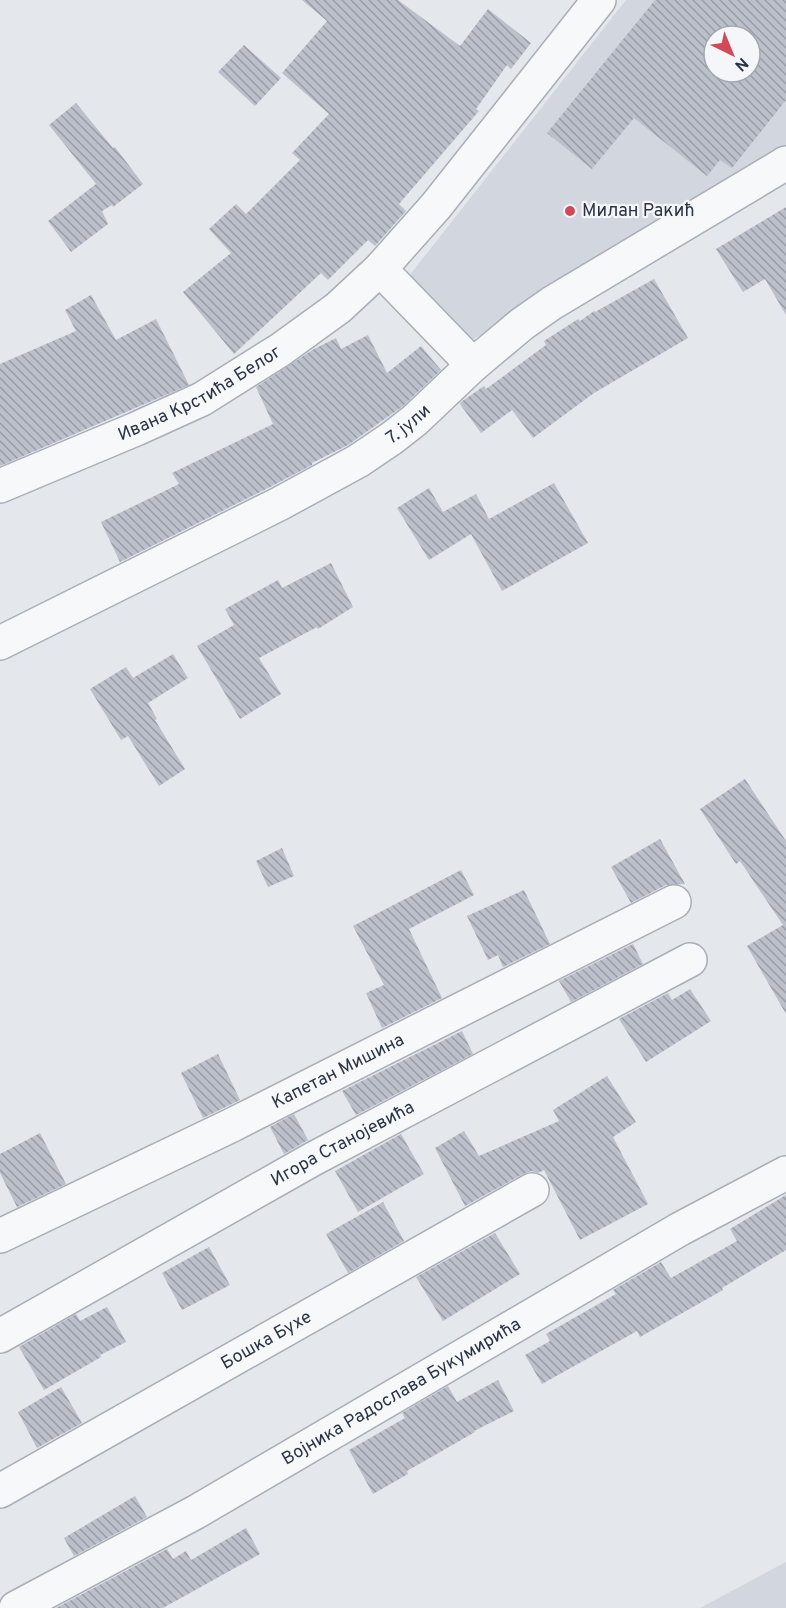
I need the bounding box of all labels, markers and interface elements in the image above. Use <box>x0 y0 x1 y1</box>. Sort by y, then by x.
north arrow <box>702 24 762 84</box>
text: N <box>730 52 752 75</box>
place label: Милан Ракић <box>582 200 695 223</box>
marker: Милан Ракић <box>563 204 577 218</box>
street label: Ивана Крстића Белог <box>115 341 286 447</box>
street label: 7. јули <box>382 399 436 450</box>
street label: Капетан Мишина <box>268 1028 408 1114</box>
street label: Игора Станојевића <box>267 1096 419 1192</box>
street label: Бошка Бухе <box>217 1306 316 1375</box>
street label: Војника Радослава Букумирића <box>278 1313 525 1471</box>

